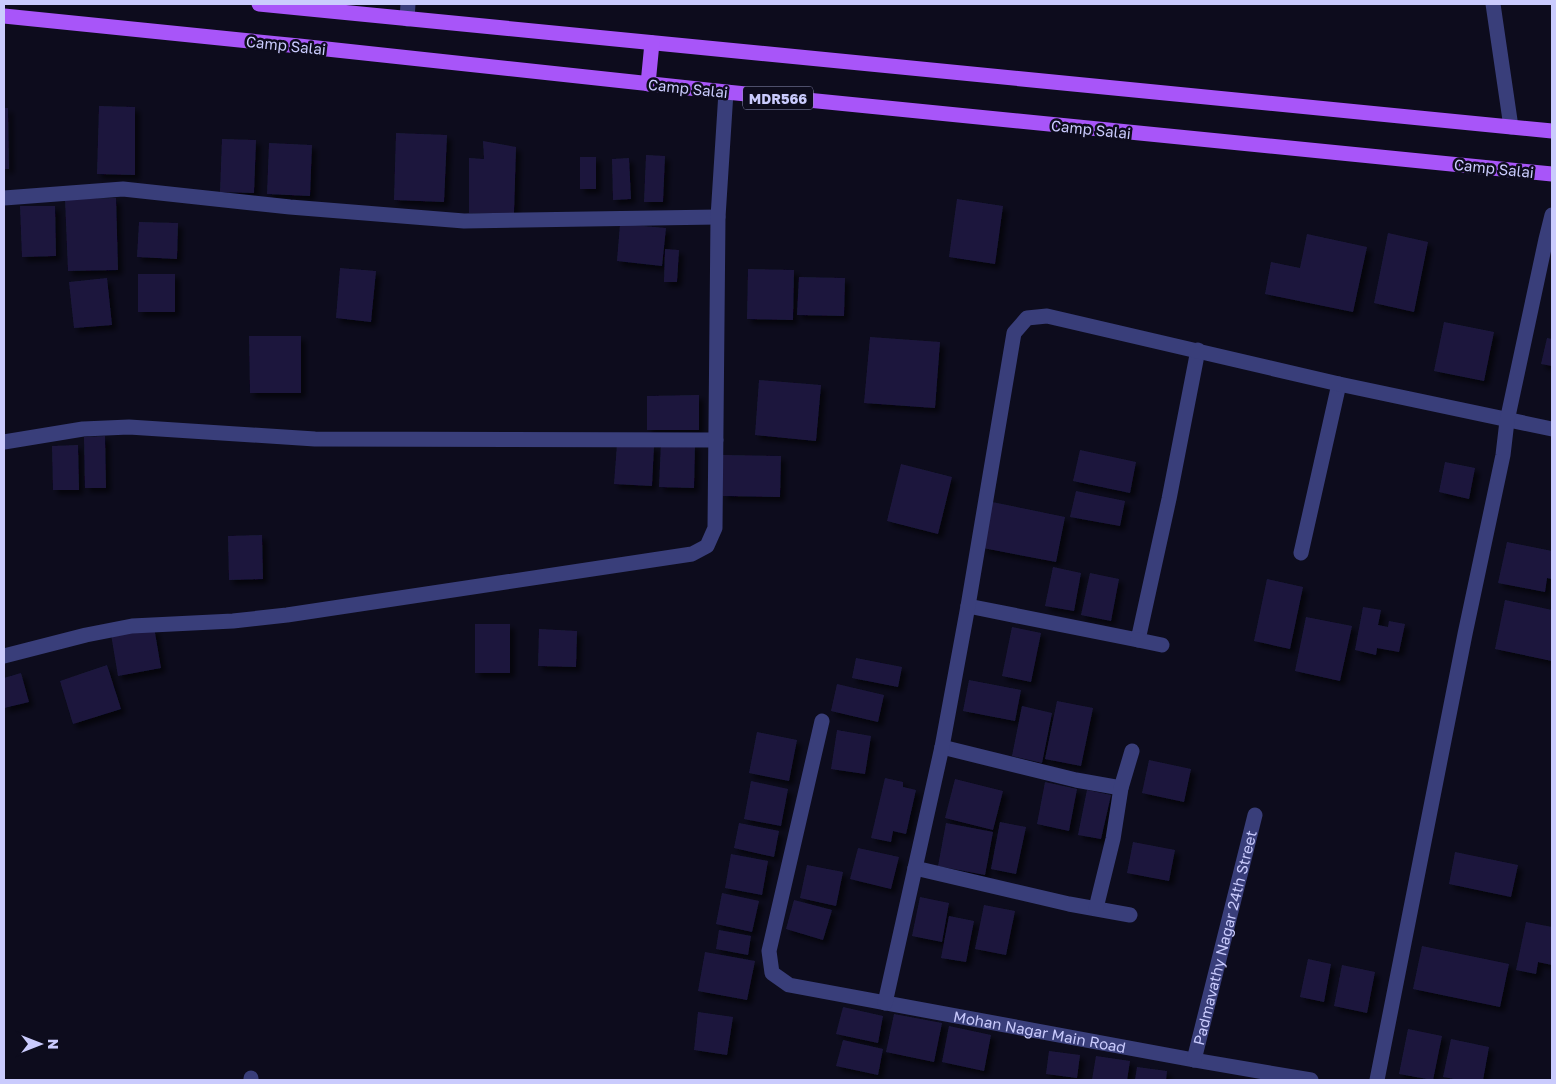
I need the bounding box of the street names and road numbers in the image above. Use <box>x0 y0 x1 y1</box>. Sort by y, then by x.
street label: Camp Salai <box>245 32 327 58</box>
street label: Camp Salai <box>647 75 729 101</box>
road number: MDR566 <box>743 86 813 110</box>
street label: Camp Salai <box>1050 116 1132 142</box>
street label: Camp Salai <box>1453 155 1535 181</box>
street label: Padmavathy Nagar 24th Street <box>1189 828 1260 1047</box>
street label: Mohan Nagar Main Road <box>952 1007 1127 1056</box>

